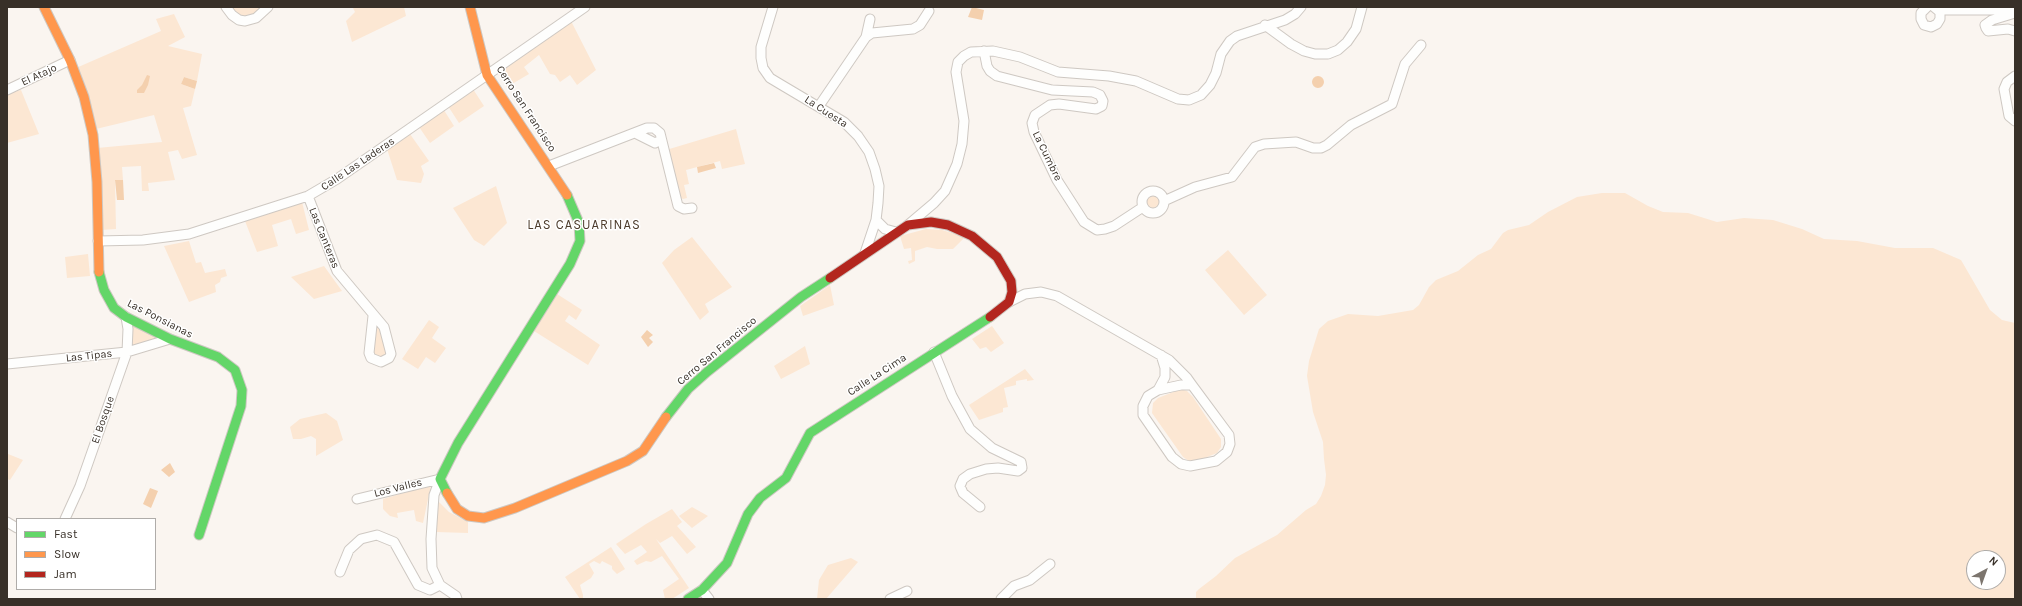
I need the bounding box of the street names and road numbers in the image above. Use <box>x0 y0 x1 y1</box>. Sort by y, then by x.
street label: El Atajo <box>19 61 59 89</box>
street label: Cerro San Francisco <box>493 64 559 154</box>
street label: La Cuesta <box>802 93 850 131</box>
street label: La Cumbre <box>1029 129 1065 183</box>
street label: Calle Las Laderas <box>319 134 397 194</box>
street label: Las Canteras <box>306 206 342 270</box>
street label: Las Ponsianas <box>125 297 195 341</box>
street label: Cerro San Francisco <box>675 314 759 388</box>
street label: Las Tipas <box>65 347 113 365</box>
street label: Calle La Cima <box>845 351 909 399</box>
street label: El Bosque <box>89 395 117 445</box>
street label: Los Valles <box>373 476 423 500</box>

